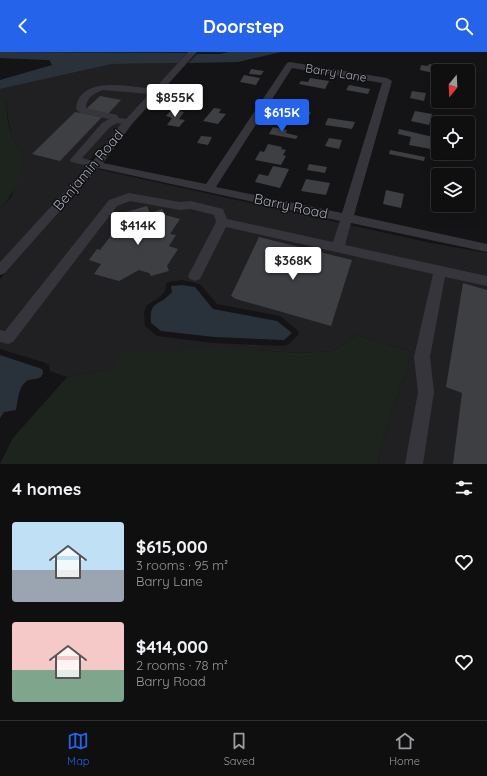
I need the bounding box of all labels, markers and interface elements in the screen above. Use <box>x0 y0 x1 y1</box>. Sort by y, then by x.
icon: back <box>12 15 34 37</box>
text: Doorstep <box>203 15 284 38</box>
icon: search <box>453 15 475 37</box>
street label: Barry Lane <box>304 60 368 85</box>
north arrow <box>431 64 475 108</box>
map controls <box>431 64 475 212</box>
pin: $855K <box>147 84 203 118</box>
text: $855K <box>156 89 194 105</box>
pin: $615K <box>254 99 310 133</box>
text: $615K <box>264 104 300 120</box>
button: locate <box>431 116 475 160</box>
street label: Benjamin Road <box>49 126 127 214</box>
button: layers <box>431 168 475 212</box>
street label: Barry Road <box>253 189 329 223</box>
pin: $414K <box>110 212 166 246</box>
text: $414K <box>120 217 156 233</box>
pin: $368K <box>265 247 321 281</box>
text: $368K <box>274 252 312 268</box>
icon: filters <box>453 477 475 499</box>
text: 4 homes <box>12 478 81 499</box>
text: $615,000 <box>136 536 208 557</box>
icon: home <box>44 538 92 586</box>
icon: heart <box>453 551 475 573</box>
text: 3 rooms · 95 m² <box>136 557 228 573</box>
text: Barry Lane <box>136 573 203 589</box>
text: $414,000 <box>136 636 208 657</box>
icon: home <box>44 638 92 686</box>
icon: heart <box>453 651 475 673</box>
text: 2 rooms · 78 m² <box>136 657 228 673</box>
text: Barry Road <box>136 673 206 689</box>
tab: Map <box>67 730 90 768</box>
tab: Saved <box>224 730 255 768</box>
tab: Home <box>389 730 420 768</box>

